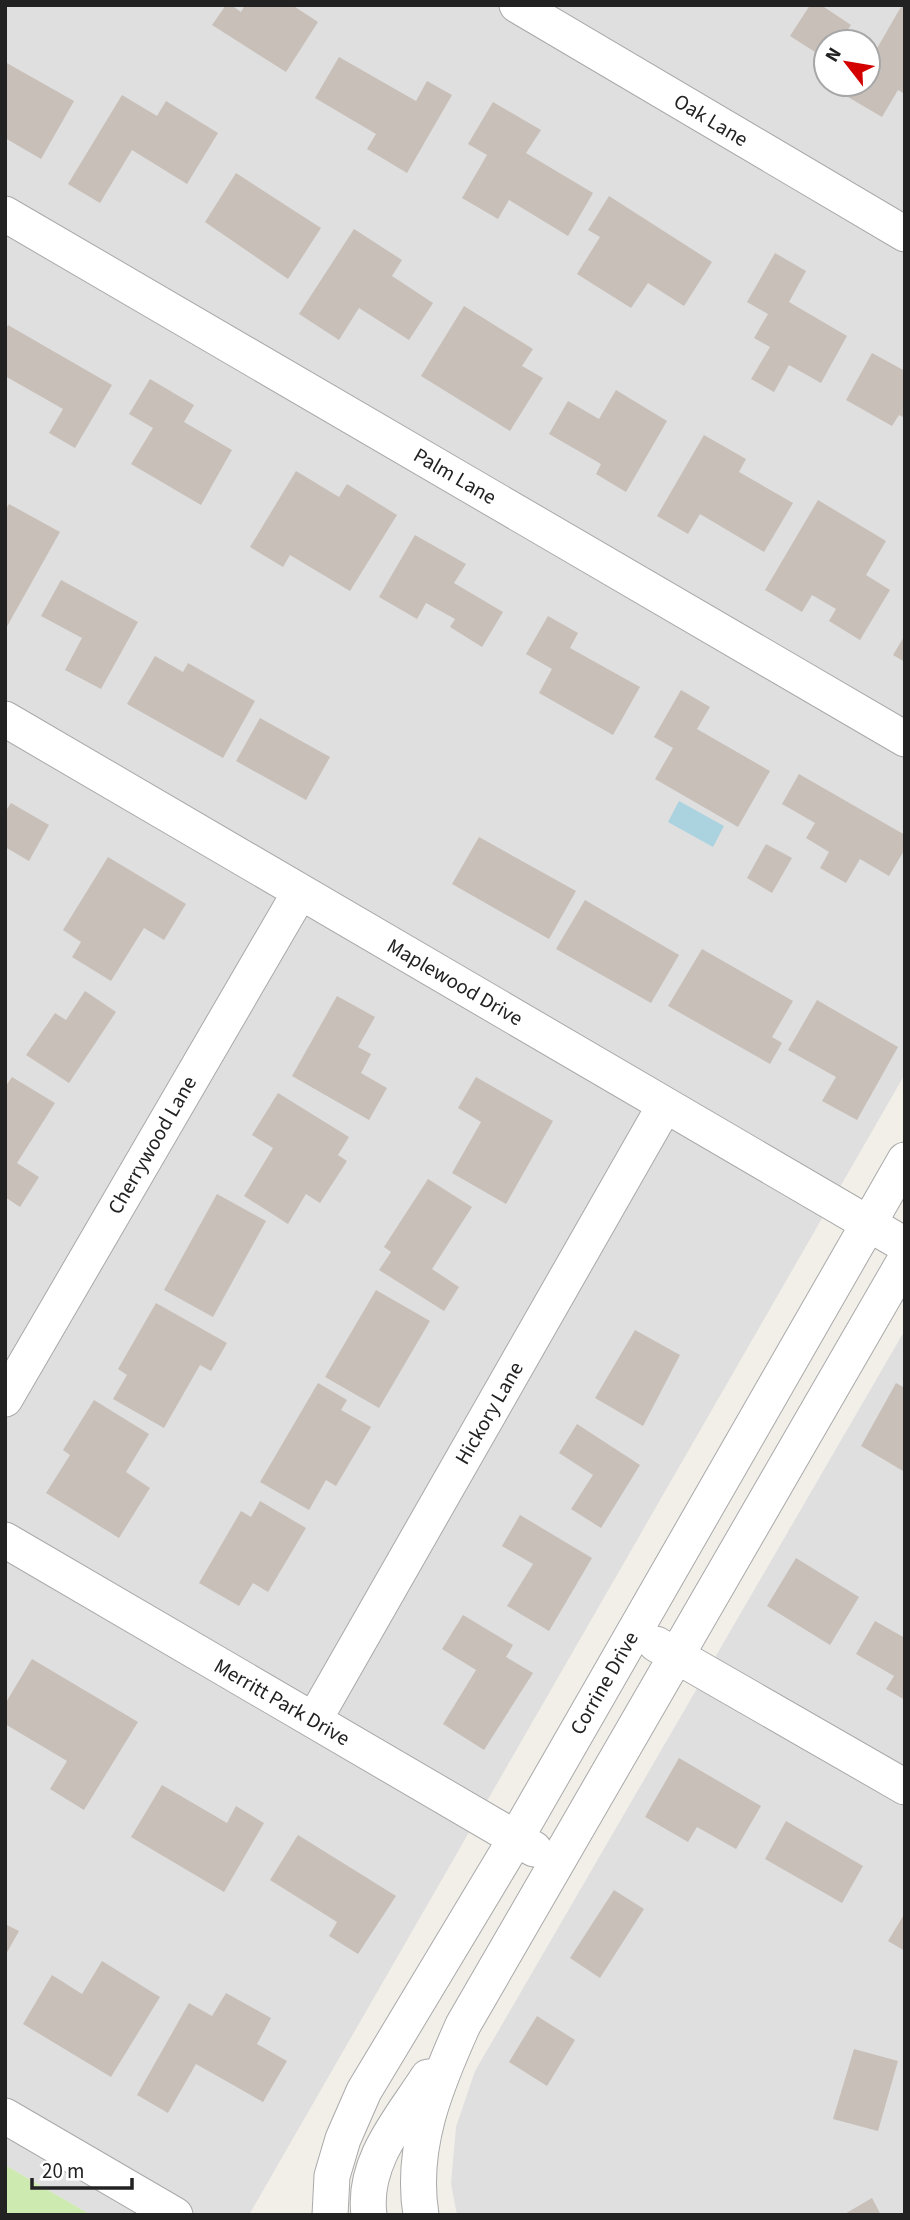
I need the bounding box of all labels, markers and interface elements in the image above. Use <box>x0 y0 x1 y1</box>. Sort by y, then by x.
north arrow <box>812 28 882 98</box>
text: N <box>819 43 849 67</box>
street label: Oak Lane <box>668 86 754 154</box>
street label: Palm Lane <box>408 440 502 512</box>
street label: Maplewood Drive <box>381 931 529 1033</box>
street label: Cherrywood Lane <box>100 1070 204 1220</box>
street label: Hickory Lane <box>447 1356 531 1470</box>
street label: Corrine Drive <box>562 1626 646 1740</box>
street label: Merritt Park Drive <box>209 1651 355 1753</box>
scale bar <box>32 2146 131 2190</box>
text: 20 m <box>42 2156 84 2186</box>

